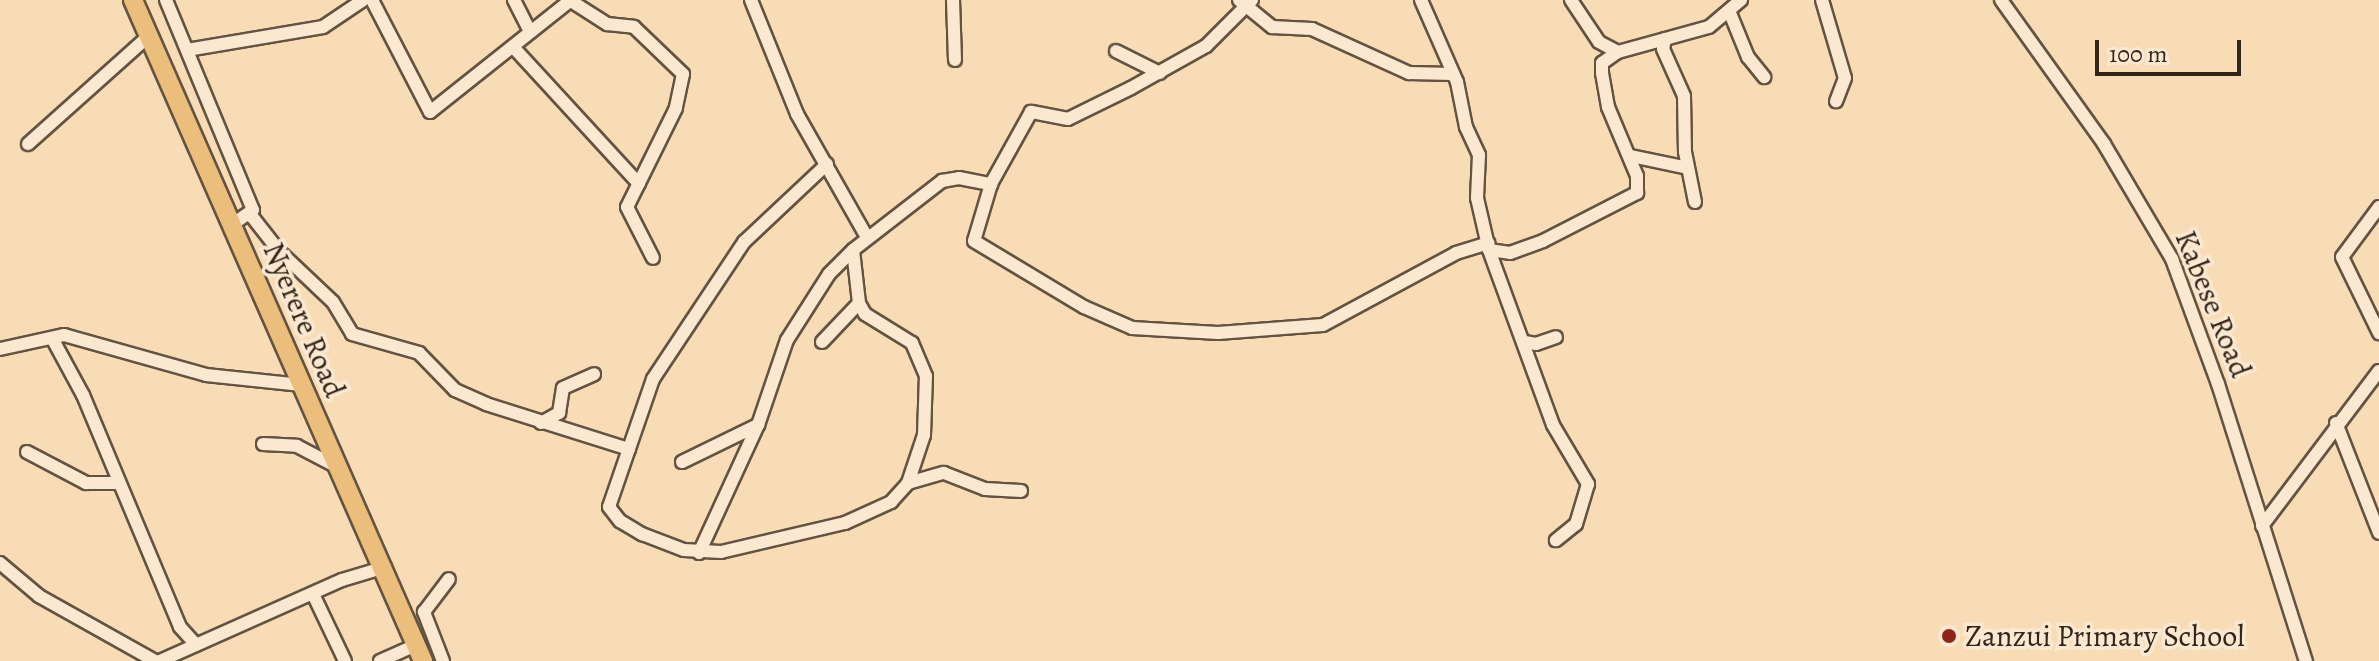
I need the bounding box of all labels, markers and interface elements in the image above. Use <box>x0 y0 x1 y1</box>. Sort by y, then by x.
scale bar <box>2099 24 2245 74</box>
text: 100 m <box>2109 38 2168 70</box>
street label: Kabese Road <box>2167 225 2259 383</box>
street label: Nyerere Road <box>255 237 353 403</box>
place label: Zanzui Primary School <box>1965 618 2245 654</box>
marker: Zanzui Primary School <box>1940 627 1958 645</box>

